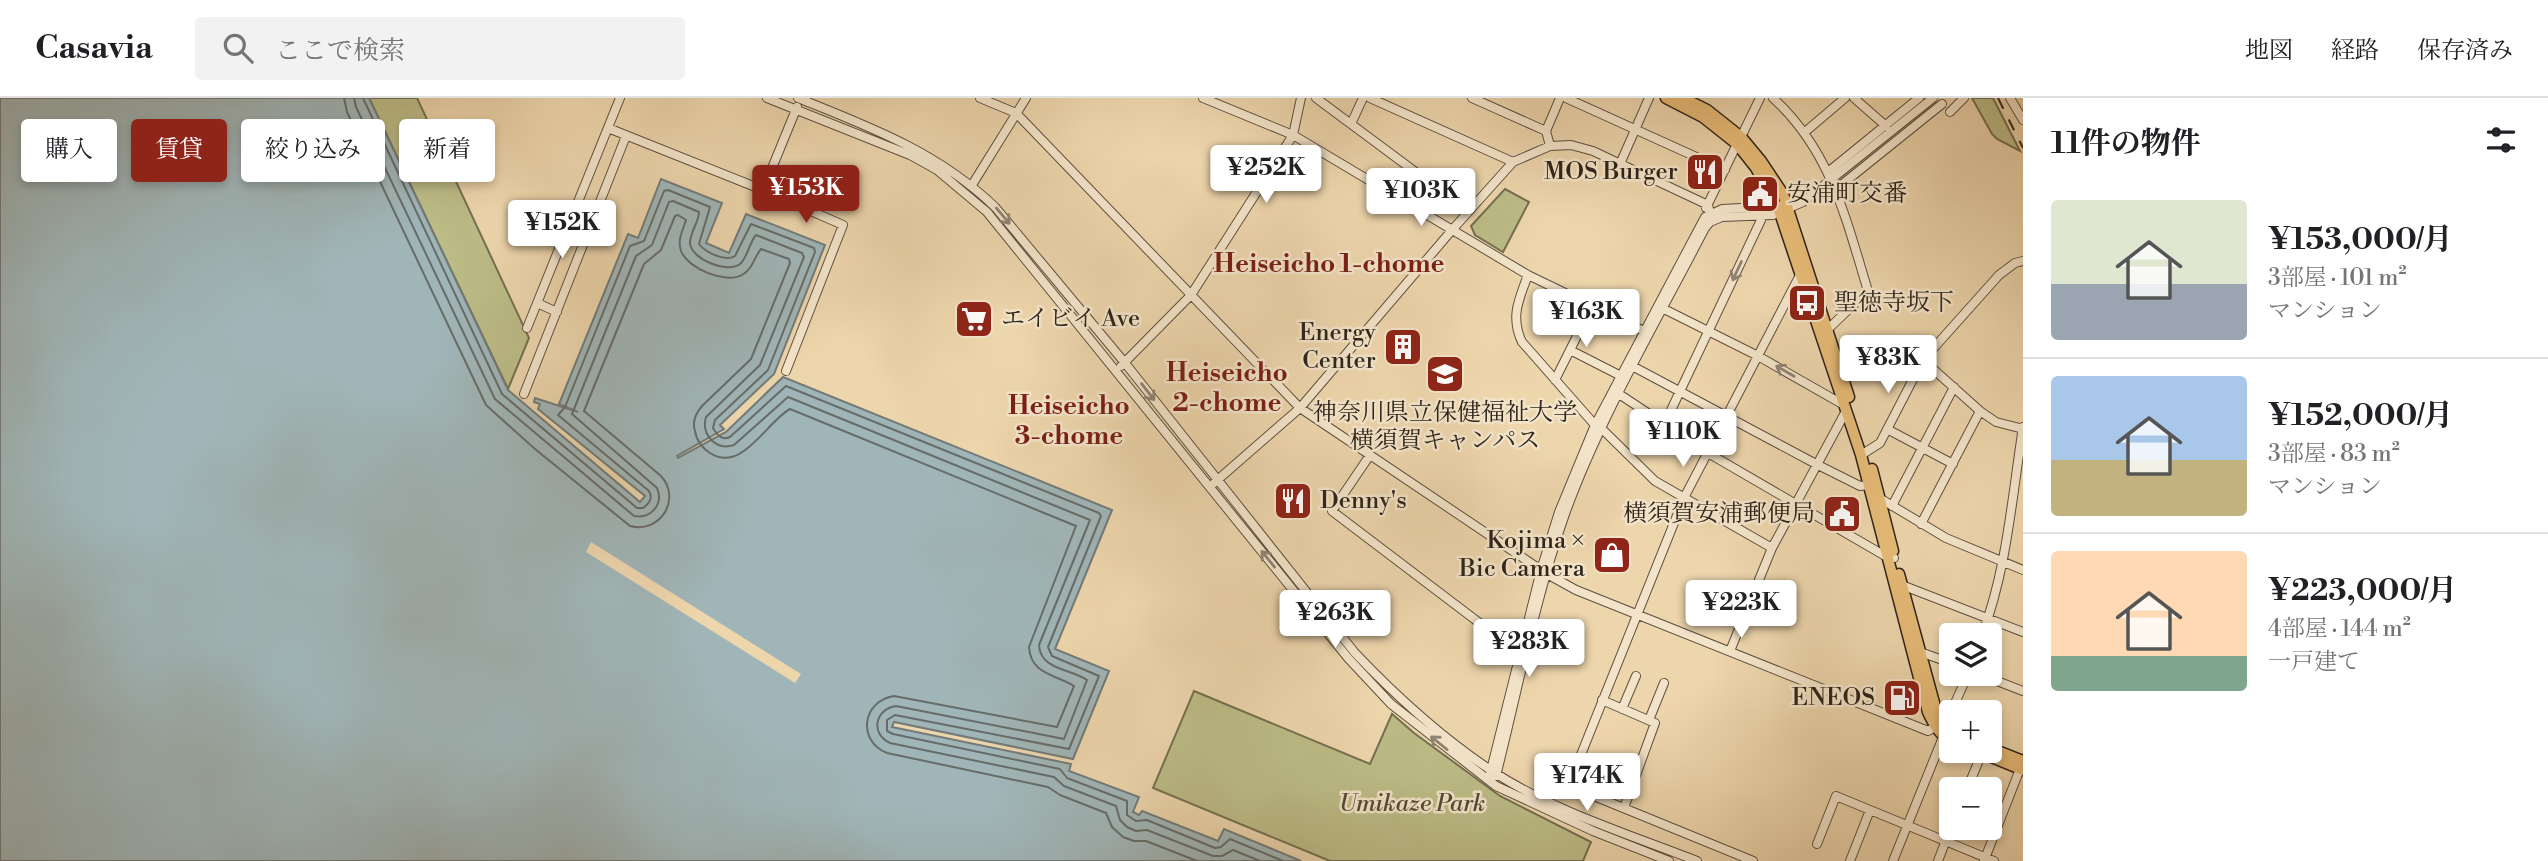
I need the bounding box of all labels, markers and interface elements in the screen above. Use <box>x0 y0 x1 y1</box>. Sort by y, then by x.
search box <box>195 17 685 80</box>
text: Casavia <box>35 28 153 69</box>
icon: search <box>219 29 257 67</box>
text: ここで検索 <box>275 35 405 67</box>
text: 地図 <box>2245 36 2293 66</box>
text: 経路 <box>2331 36 2379 66</box>
text: 保存済み <box>2417 36 2513 66</box>
chip: 購入 <box>21 119 117 182</box>
chip: 賃貸 <box>131 119 227 182</box>
chip: 絞り込み <box>241 119 385 182</box>
chip: 新着 <box>399 119 495 182</box>
icon: filters <box>2482 121 2520 159</box>
text: 11件の物件 <box>2051 125 2201 163</box>
pin: ¥252K <box>1217 146 1315 205</box>
restaurant icon: MOS Burger <box>1684 151 1726 193</box>
text: ¥252K <box>1226 154 1306 182</box>
place label: MOS Burger <box>1544 157 1678 187</box>
pin: ¥153K <box>757 166 855 225</box>
pin: ¥103K <box>1372 169 1470 228</box>
public building icon: 安浦町交番 <box>1739 173 1781 215</box>
text: ¥153K <box>768 174 844 202</box>
text: ¥103K <box>1382 177 1460 205</box>
place label: 安浦町交番 <box>1787 179 1907 209</box>
pin: ¥152K <box>513 200 611 260</box>
one-way arrow <box>995 207 1011 225</box>
text: ¥152K <box>524 209 600 237</box>
text: ¥153,000/月 <box>2268 221 2452 259</box>
icon: home <box>2107 228 2191 312</box>
district label: Heiseicho 1-chome <box>1213 248 1445 280</box>
one-way arrow <box>1730 260 1743 281</box>
text: 3部屋 · 101 m² <box>2268 264 2407 292</box>
bus stop icon: 聖徳寺坂下 <box>1786 282 1828 324</box>
place label: 聖徳寺坂下 <box>1834 288 1954 318</box>
pin: ¥163K <box>1537 289 1635 349</box>
text: マンション <box>2268 297 2382 325</box>
supermarket icon: エイビイ Ave <box>953 298 995 340</box>
text: ¥163K <box>1549 298 1623 326</box>
place label: エイビイ Ave <box>1001 304 1140 334</box>
place label: Energy Center <box>1299 318 1376 376</box>
building icon: Energy Center <box>1382 326 1424 368</box>
pin: ¥83K <box>1847 336 1929 395</box>
text: ¥83K <box>1856 344 1920 372</box>
school or university icon: 神奈川県立保健福祉大学 横須賀キャンパス <box>1424 353 1466 395</box>
district label: Heiseicho 2-chome <box>1166 357 1288 419</box>
one-way arrow <box>1775 364 1795 378</box>
one-way arrow <box>1140 382 1155 401</box>
district label: Heiseicho 3-chome <box>1008 390 1130 452</box>
text: ¥152,000/月 <box>2268 397 2453 435</box>
place label: 神奈川県立保健福祉大学 横須賀キャンパス <box>1313 398 1577 456</box>
icon: home <box>2107 404 2191 488</box>
pin: ¥110K <box>1634 410 1732 469</box>
text: ¥110K <box>1645 418 1721 446</box>
text: 3部屋 · 83 m² <box>2268 440 2400 468</box>
text: マンション <box>2268 473 2382 501</box>
restaurant icon: Denny's <box>1272 480 1314 522</box>
place label: Denny's <box>1320 486 1407 516</box>
public building icon: 横須賀安浦郵便局 <box>1821 493 1863 535</box>
place label: 横須賀安浦郵便局 <box>1623 499 1815 529</box>
place label: Kojima × Bic Camera <box>1458 526 1586 584</box>
shop icon: Kojima × Bic Camera <box>1591 534 1633 576</box>
one-way arrow <box>1260 551 1276 569</box>
text: ¥223,000/月 <box>2268 572 2457 610</box>
icon: home <box>2107 579 2191 663</box>
pin: ¥223K <box>1692 580 1790 640</box>
text: ¥223K <box>1702 589 1780 617</box>
pin: ¥263K <box>1286 590 1384 650</box>
text: ¥263K <box>1296 599 1374 627</box>
text: 4部屋 · 144 m² <box>2268 615 2411 643</box>
pin: ¥283K <box>1480 620 1578 679</box>
map controls <box>1939 623 2002 840</box>
button: layers <box>1939 623 2002 686</box>
text: ¥283K <box>1489 628 1569 656</box>
text: 一戸建て <box>2268 648 2360 676</box>
fuel station icon: ENEOS <box>1881 677 1923 719</box>
place label: ENEOS <box>1792 683 1875 713</box>
button: + <box>1939 700 2002 763</box>
one-way arrow <box>1431 735 1449 751</box>
pin: ¥174K <box>1538 754 1636 813</box>
text: ¥174K <box>1550 762 1624 790</box>
button: − <box>1939 777 2002 840</box>
park label: Umikaze Park <box>1339 789 1485 819</box>

